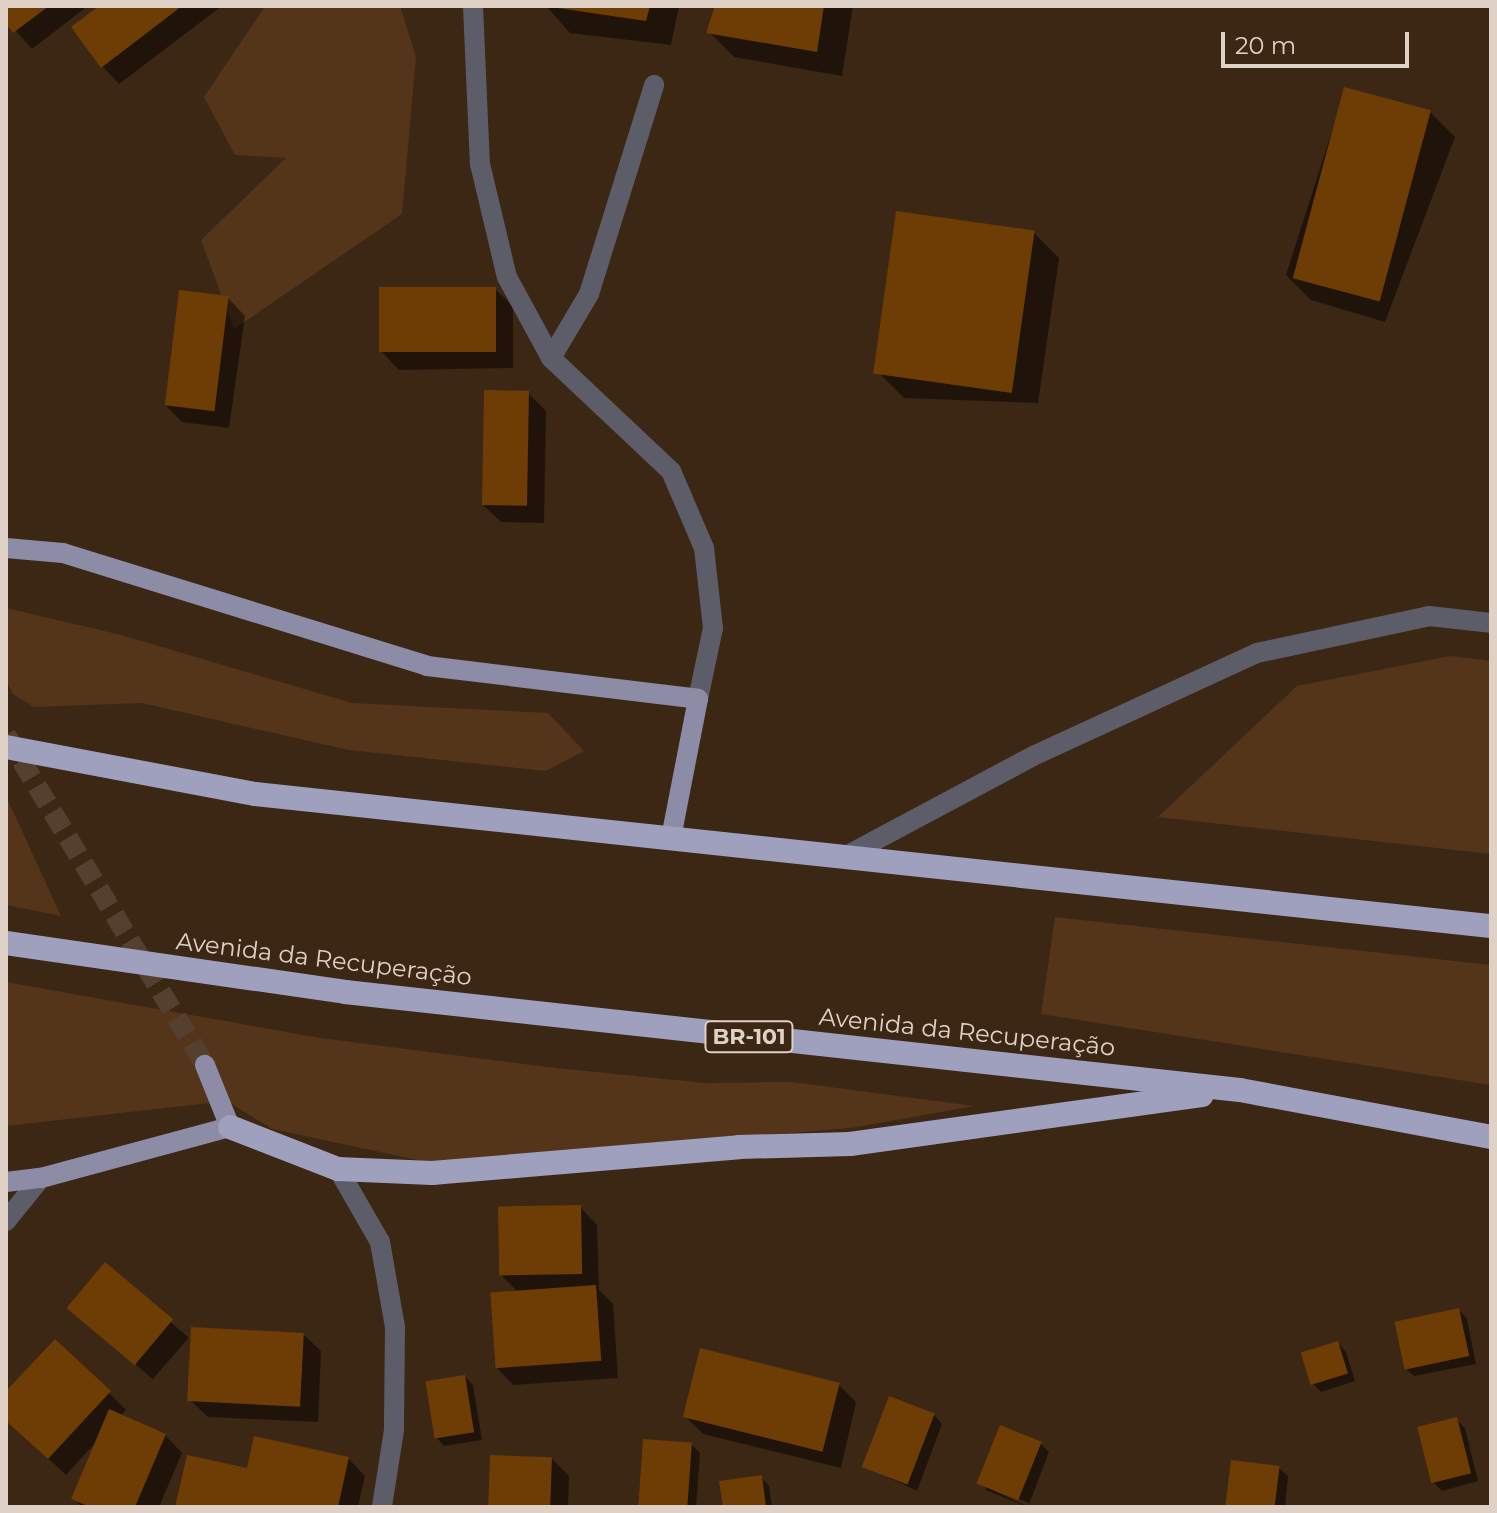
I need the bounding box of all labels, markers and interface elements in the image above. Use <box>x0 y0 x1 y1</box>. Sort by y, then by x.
scale bar <box>1225 16 1413 66</box>
text: 20 m <box>1235 31 1296 60</box>
street label: Avenida da Recuperação <box>175 927 473 991</box>
street label: Avenida da Recuperação <box>817 1002 1117 1062</box>
road number: BR-101 <box>703 1019 795 1055</box>

